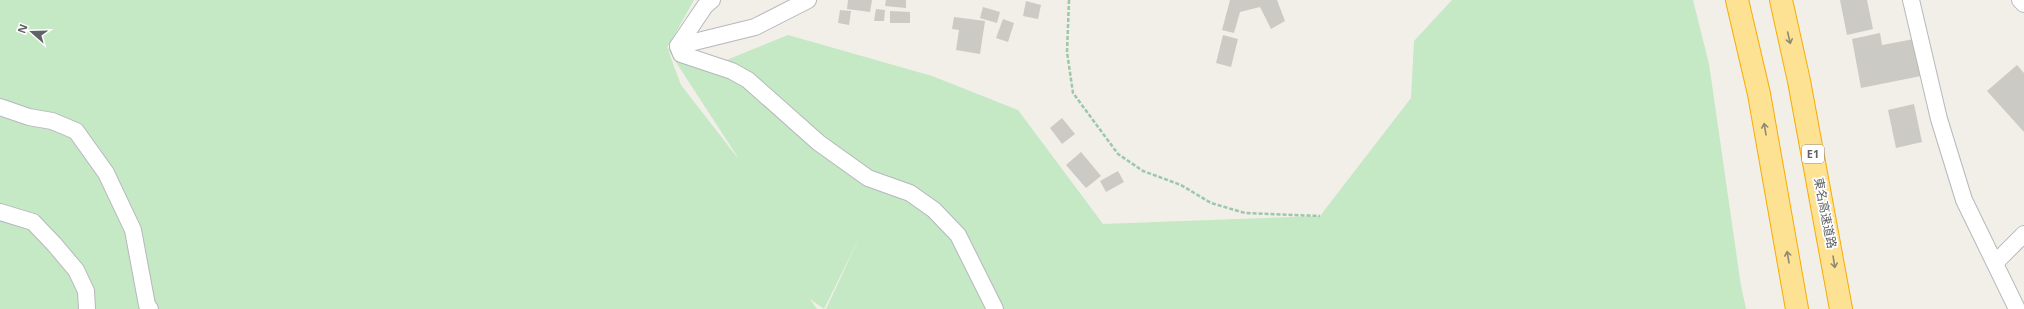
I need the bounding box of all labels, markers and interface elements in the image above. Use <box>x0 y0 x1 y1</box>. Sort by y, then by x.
north arrow <box>12 12 52 52</box>
text: N <box>14 22 31 35</box>
one-way arrow <box>1786 31 1794 44</box>
one-way arrow <box>1761 123 1769 136</box>
road number: E1 <box>1802 145 1824 163</box>
street label: 東名高速道路 <box>1810 176 1841 250</box>
one-way arrow <box>1784 251 1792 264</box>
one-way arrow <box>1830 255 1838 268</box>

